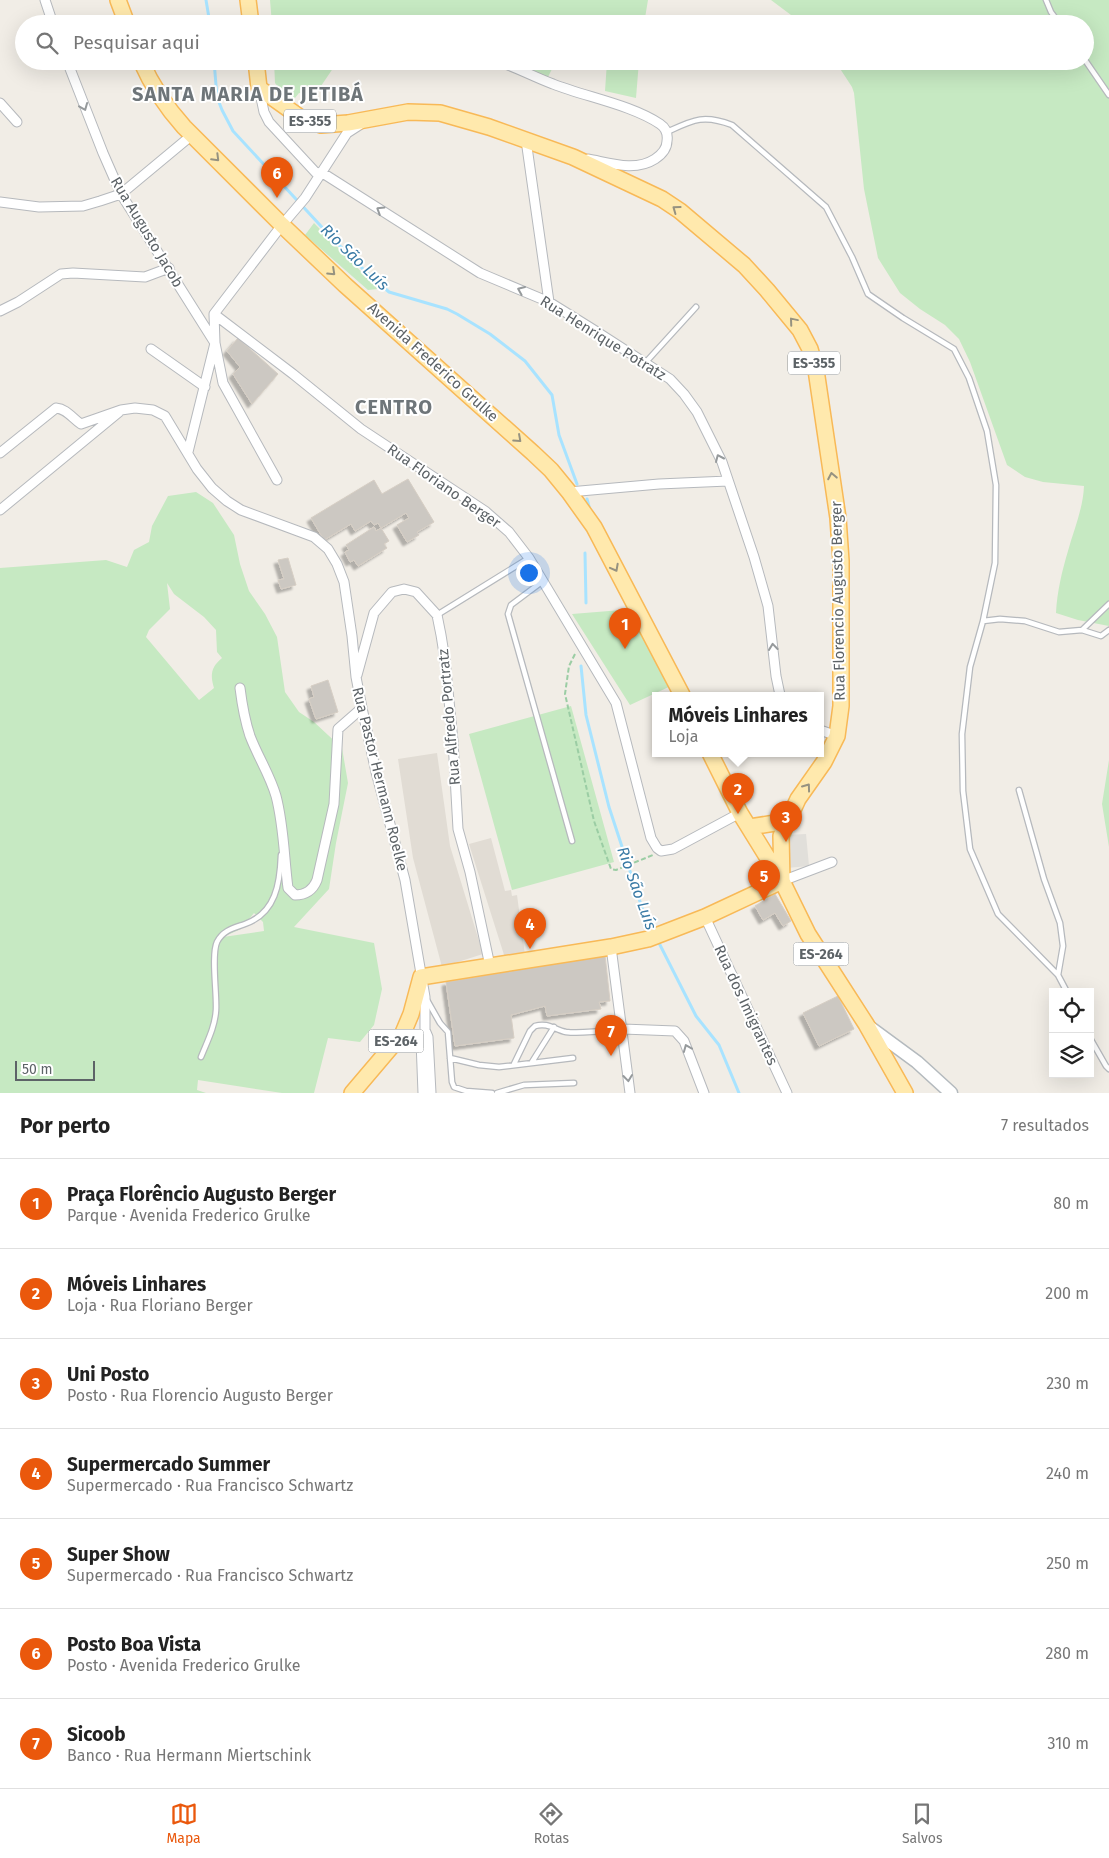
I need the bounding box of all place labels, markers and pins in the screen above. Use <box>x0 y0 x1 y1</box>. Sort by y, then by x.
pin: 6 <box>261 157 293 198</box>
pin: 1 <box>609 608 641 649</box>
pin: 2 <box>722 773 754 814</box>
pin: 3 <box>770 801 802 842</box>
pin: 5 <box>748 860 780 901</box>
pin: 4 <box>514 908 546 949</box>
pin: 7 <box>595 1015 627 1056</box>

